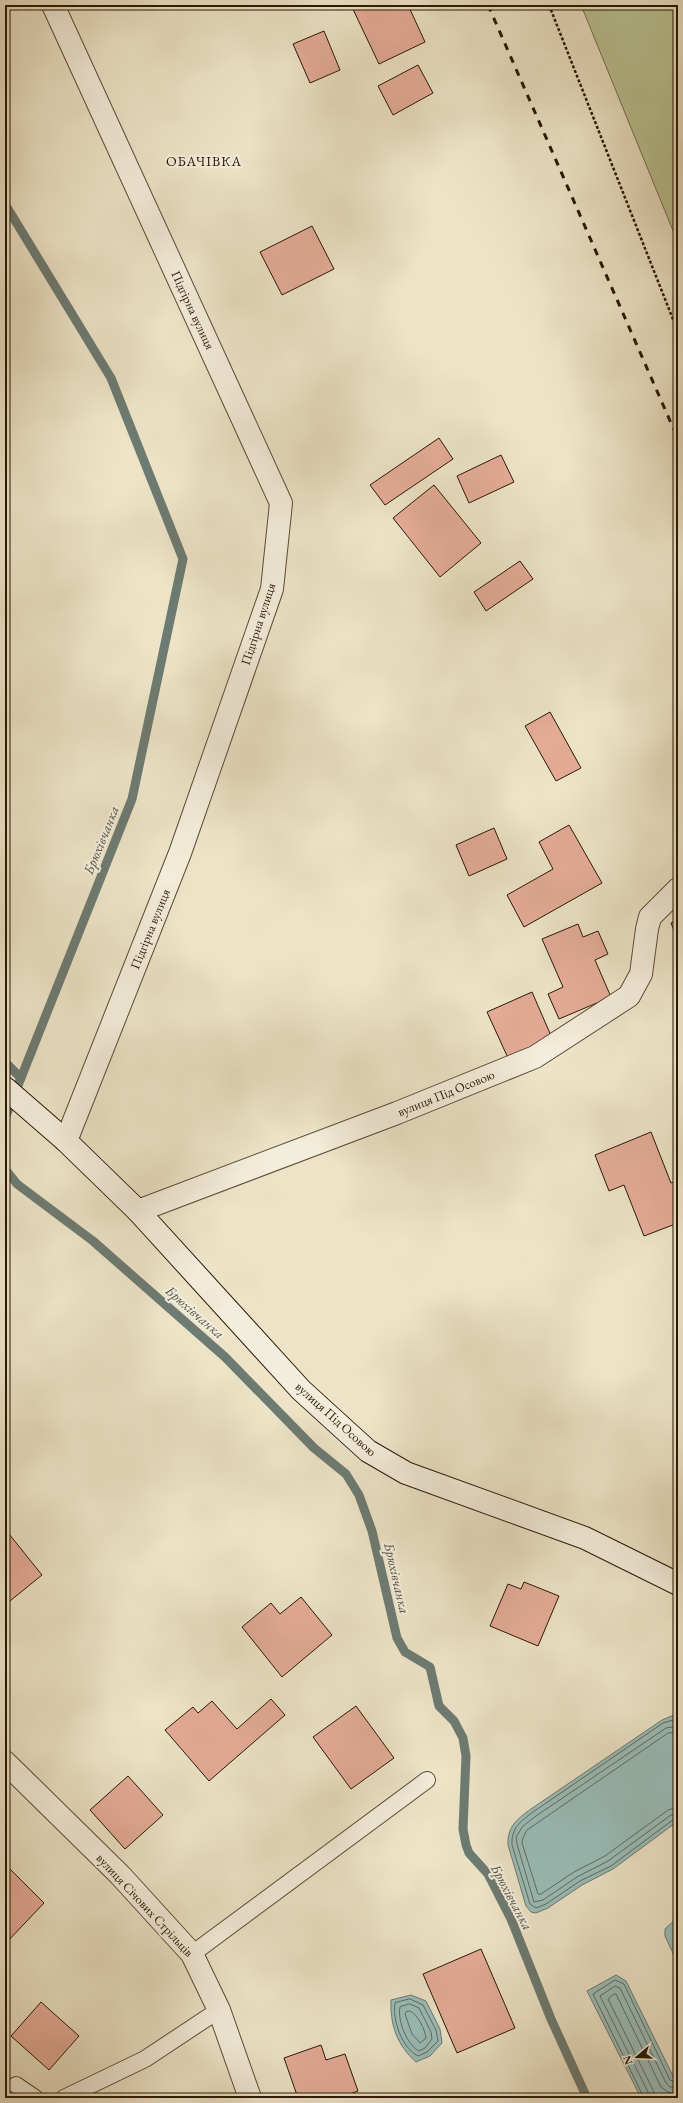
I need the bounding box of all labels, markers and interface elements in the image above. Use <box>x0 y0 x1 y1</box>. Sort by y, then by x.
district label: ОБАЧІВКА <box>166 152 242 170</box>
street label: Підгірна вулиця <box>167 268 219 352</box>
street label: Підгірна вулиця <box>237 581 279 667</box>
water label: Брюхівчанка <box>79 803 123 878</box>
street label: Підгірна вулиця <box>126 886 174 972</box>
street label: вулиця Під Осовою <box>395 1066 497 1120</box>
water label: Брюхівчанка <box>161 1281 228 1343</box>
street label: вулиця Під Осовою <box>292 1378 380 1460</box>
water label: Брюхівчанка <box>380 1540 414 1615</box>
street label: вулиця Січових Стрільців <box>93 1850 198 1961</box>
water label: Брюхівчанка <box>487 1860 537 1933</box>
north arrow <box>617 2037 657 2077</box>
text: N <box>619 2054 636 2067</box>

